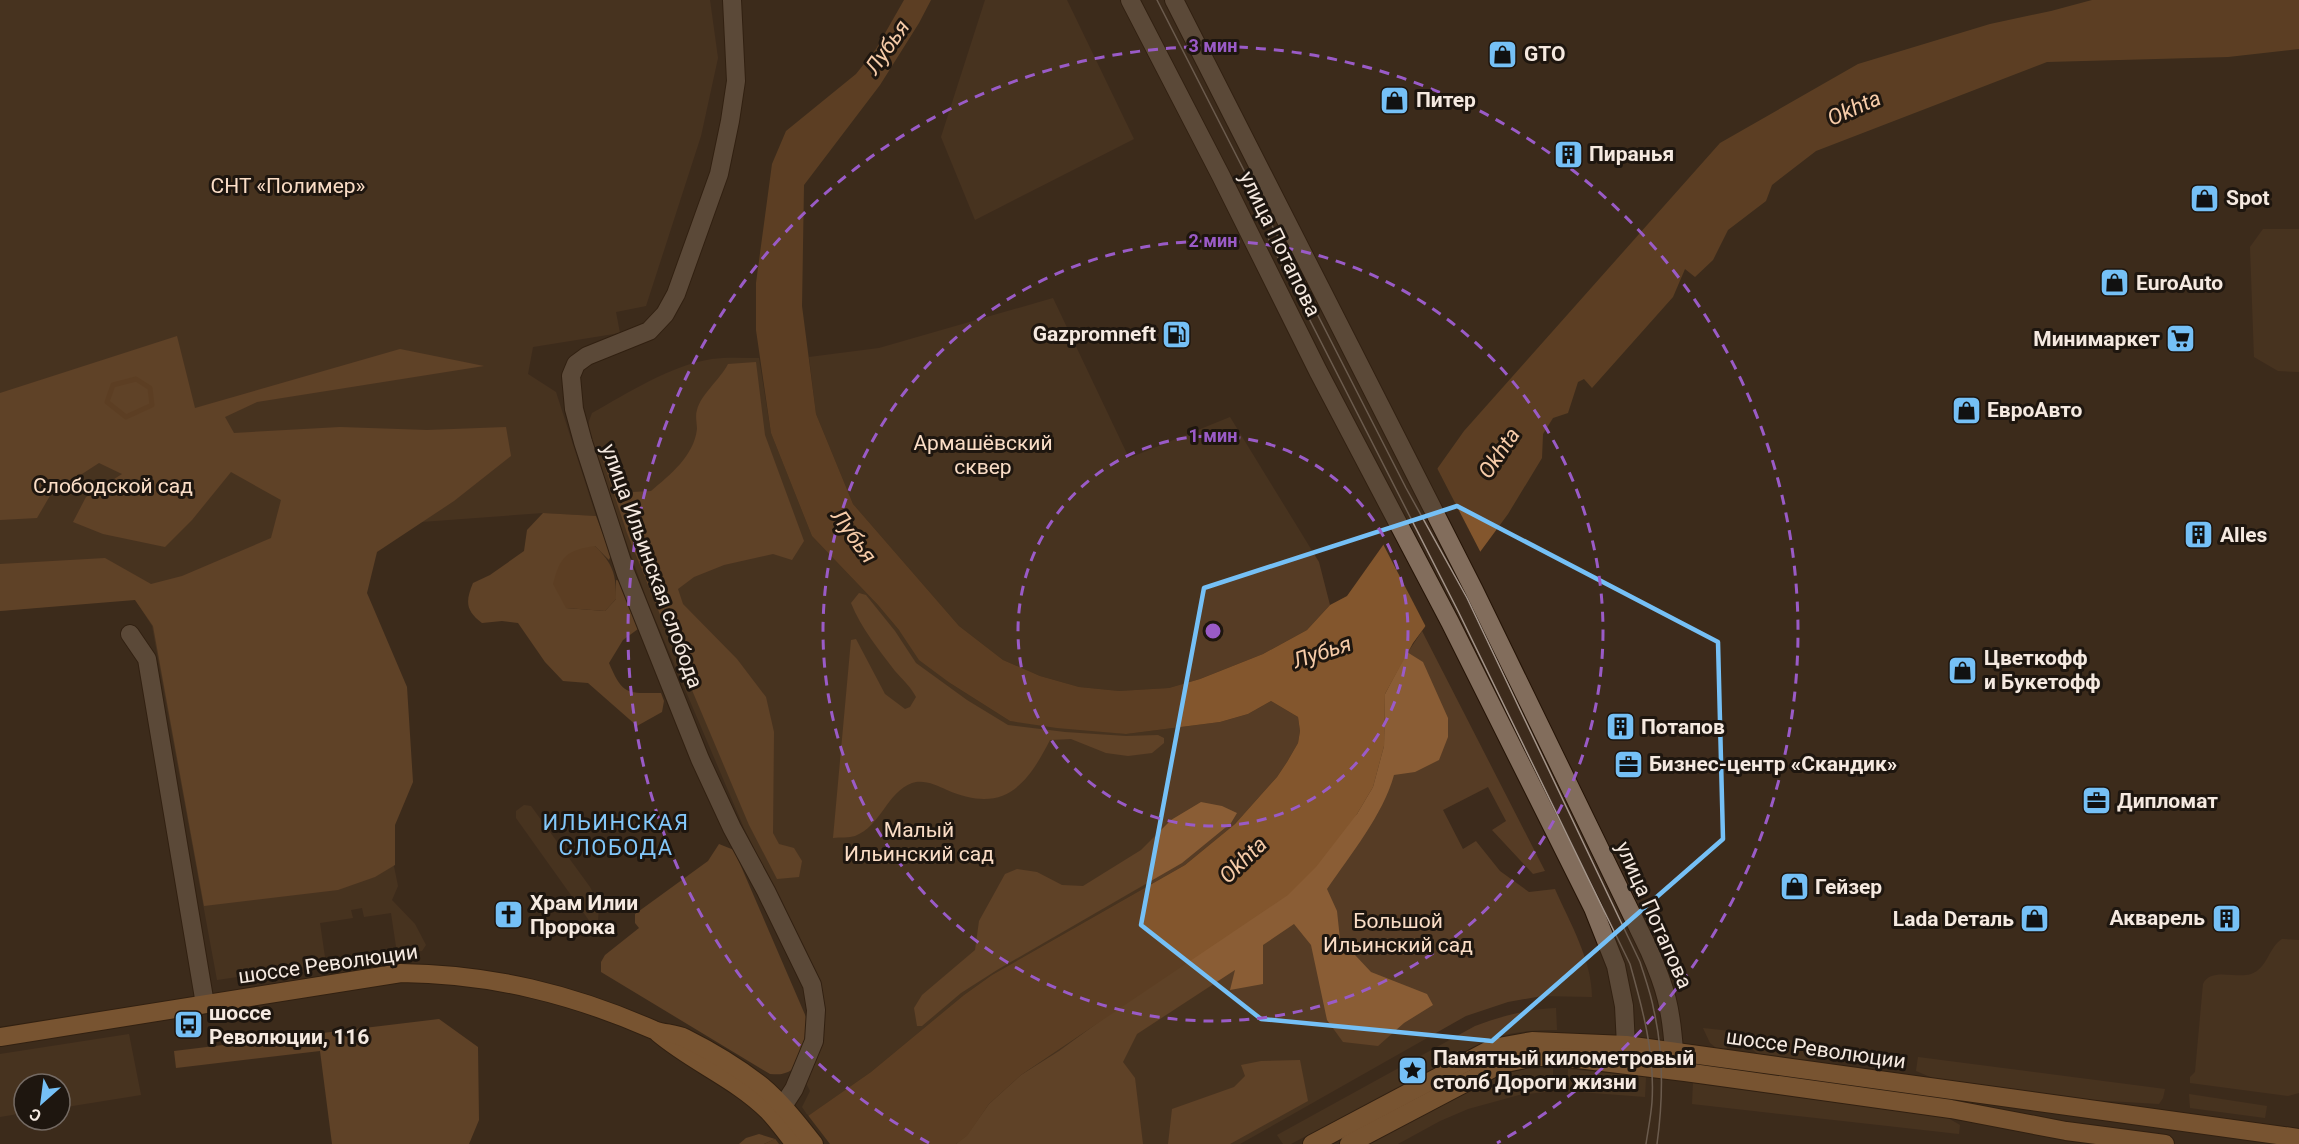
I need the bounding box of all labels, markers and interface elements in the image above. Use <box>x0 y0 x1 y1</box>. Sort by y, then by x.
water label: Лубья <box>859 15 914 80</box>
text: 3 мин <box>1189 35 1237 56</box>
shop icon: GTO <box>1487 38 1519 70</box>
place label: GTO <box>1524 42 1566 66</box>
shop icon: Питер <box>1379 84 1411 116</box>
water label: Okhta <box>1823 85 1885 131</box>
place label: Питер <box>1416 88 1476 112</box>
building icon: Пиранья <box>1552 138 1584 170</box>
place label: Пиранья <box>1589 142 1674 166</box>
street label: улица Потапова <box>1234 168 1326 320</box>
park label: СНТ «Полимер» <box>211 174 366 198</box>
shop icon: Spot <box>2189 182 2221 214</box>
place label: Spot <box>2226 186 2270 210</box>
text: 2 мин <box>1189 230 1237 251</box>
shop icon: EuroAuto <box>2099 267 2131 299</box>
place label: EuroAuto <box>2136 271 2223 295</box>
fuel station icon: Gazpromneft <box>1161 318 1193 350</box>
place label: Gazpromneft <box>1033 322 1156 346</box>
supermarket icon: Минимаркет <box>2165 323 2197 355</box>
place label: Минимаркет <box>2033 327 2160 351</box>
shop icon: ЕвроАвто <box>1950 394 1982 426</box>
place label: ЕвроАвто <box>1987 398 2083 422</box>
water label: Okhta <box>1473 423 1525 483</box>
text: 1 мин <box>1189 425 1237 446</box>
park label: Армашёвский сквер <box>913 431 1053 479</box>
street label: улица Ильинская слобода <box>597 441 707 691</box>
park label: Слободской сад <box>33 474 193 498</box>
water label: Лубья <box>826 504 882 568</box>
building icon: Alles <box>2183 519 2215 551</box>
place label: Alles <box>2220 523 2268 547</box>
centre of rings <box>1203 621 1223 641</box>
water label: Лубья <box>1289 631 1354 673</box>
place label: Цветкофф и Букетофф <box>1984 646 2101 694</box>
shop icon: Цветкофф и Букетофф <box>1947 654 1979 686</box>
building icon: Потапов <box>1604 711 1636 743</box>
place label: Потапов <box>1641 715 1725 739</box>
office icon: Бизнес-центр «Скандик» <box>1612 748 1644 780</box>
place label: Бизнес-центр «Скандик» <box>1649 752 1897 776</box>
office icon: Дипломат <box>2080 785 2112 817</box>
place label: Дипломат <box>2117 789 2218 813</box>
district label: ИЛЬИНСКАЯ СЛОБОДА <box>543 810 689 860</box>
park label: Малый Ильинский сад <box>844 818 994 866</box>
water label: Okhta <box>1214 832 1272 888</box>
street label: улица Потапова <box>1611 838 1697 992</box>
shop icon: Гейзер <box>1778 871 1810 903</box>
place label: Гейзер <box>1815 875 1882 899</box>
place label: Храм Илии Пророка <box>530 891 638 939</box>
church icon: Храм Илии Пророка <box>493 899 525 931</box>
building icon: Акварель <box>2210 902 2242 934</box>
shop icon: Lada Dеталь <box>2019 903 2051 935</box>
place label: Акварель <box>2110 906 2205 930</box>
place label: Lada Dеталь <box>1893 907 2014 931</box>
park label: Большой Ильинский сад <box>1323 909 1473 957</box>
street label: шоссе Революции <box>237 939 419 989</box>
place label: шоссе Революции, 116 <box>209 1001 369 1049</box>
bus stop icon: шоссе Революции, 116 <box>172 1009 204 1041</box>
street label: шоссе Революции <box>1725 1024 1907 1074</box>
place label: Памятный километровый столб Дороги жизни <box>1433 1046 1694 1094</box>
place icon: Памятный километровый столб Дороги жизни <box>1396 1054 1428 1086</box>
north arrow <box>12 1072 72 1132</box>
text: С <box>26 1104 44 1126</box>

